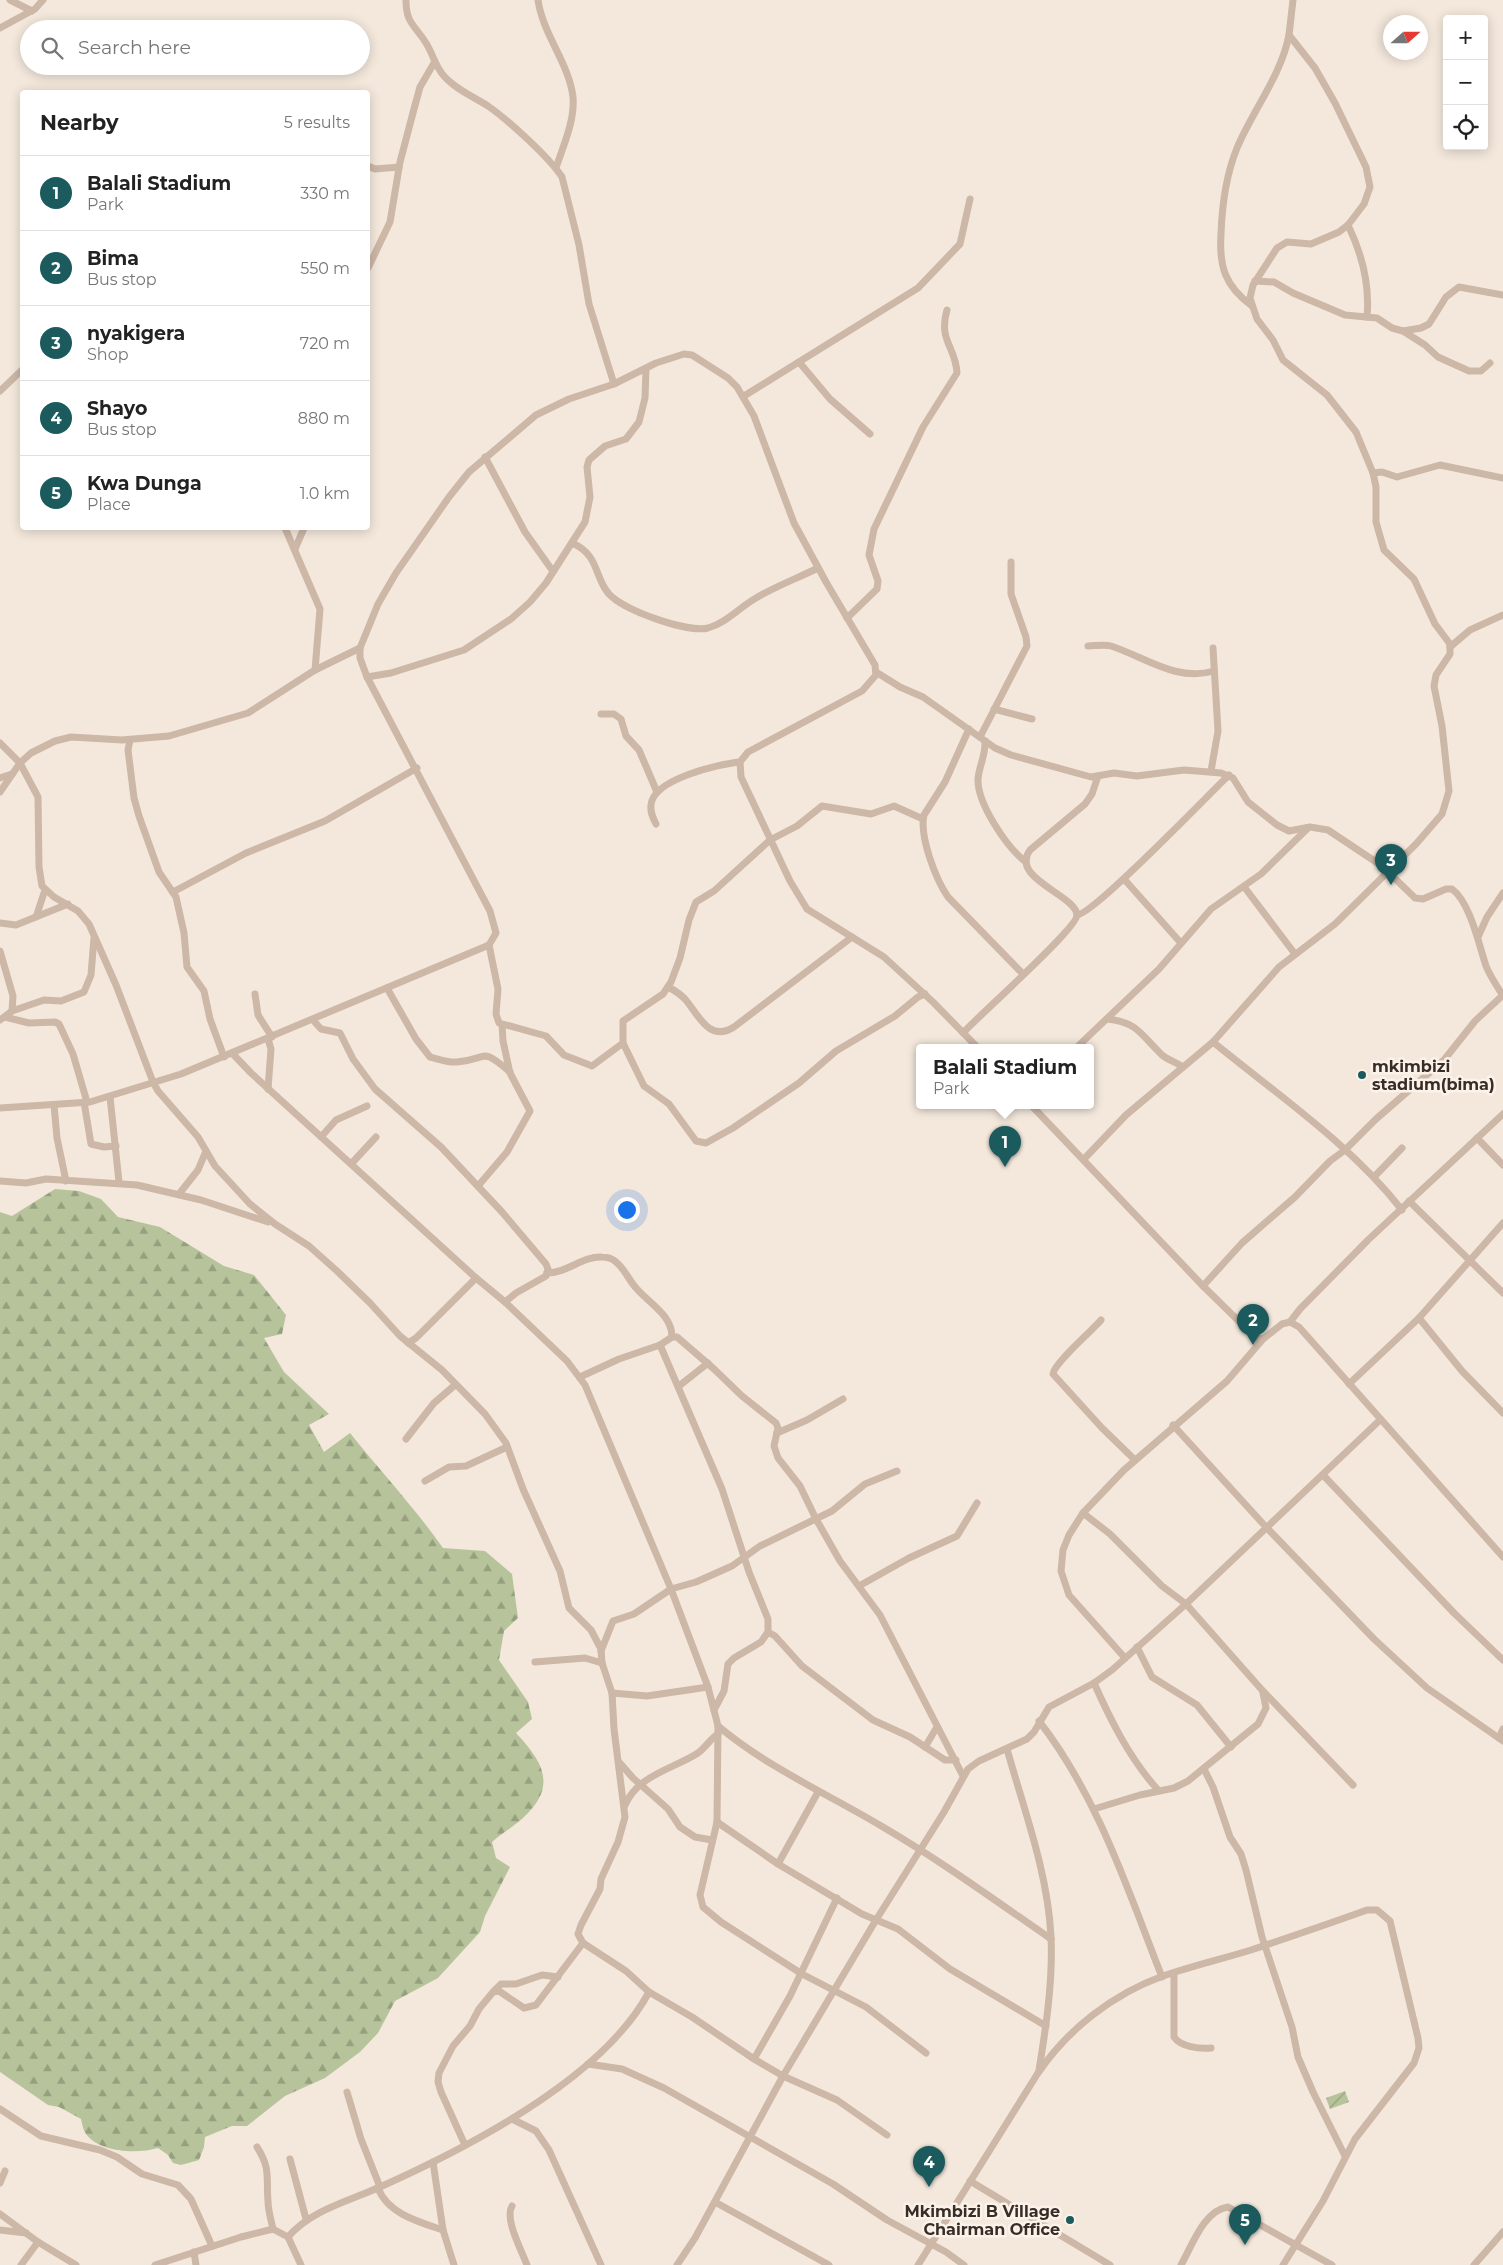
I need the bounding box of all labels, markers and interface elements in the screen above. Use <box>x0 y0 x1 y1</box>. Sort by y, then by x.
north arrow <box>1383 15 1428 60</box>
map controls <box>1443 15 1488 150</box>
button: + <box>1443 15 1488 60</box>
search box <box>20 20 370 75</box>
icon: search <box>38 34 66 62</box>
text: Search here <box>78 36 191 59</box>
button: − <box>1443 60 1488 105</box>
button: locate <box>1443 105 1488 150</box>
text: Nearby <box>40 110 119 135</box>
text: 5 results <box>284 113 350 132</box>
text: Balali Stadium <box>87 172 231 195</box>
text: 1 <box>53 184 59 203</box>
text: 330 m <box>300 184 350 203</box>
text: Park <box>87 195 124 214</box>
text: Bima <box>87 247 139 270</box>
text: 2 <box>51 259 61 278</box>
text: 550 m <box>300 259 350 278</box>
text: Bus stop <box>87 270 157 289</box>
text: nyakigera <box>87 322 185 345</box>
text: 3 <box>51 334 61 353</box>
text: 720 m <box>300 334 350 353</box>
text: Shop <box>87 345 129 364</box>
text: Shayo <box>87 397 147 420</box>
text: 4 <box>50 409 62 428</box>
text: 880 m <box>298 409 350 428</box>
text: Bus stop <box>87 420 157 439</box>
text: Kwa Dunga <box>87 472 202 495</box>
text: 5 <box>51 484 61 503</box>
text: 1.0 km <box>300 484 350 503</box>
text: Place <box>87 495 131 514</box>
pin: 3 <box>1375 844 1407 885</box>
popup <box>916 1044 1094 1109</box>
text: Balali Stadium <box>933 1056 1077 1079</box>
place label: mkimbizi stadium(bima) <box>1372 1057 1495 1094</box>
marker: mkimbizi stadium(bima) <box>1356 1069 1368 1081</box>
text: Park <box>933 1079 969 1098</box>
pin: 1 <box>989 1126 1021 1167</box>
your location <box>614 1197 640 1223</box>
pin: 2 <box>1237 1304 1269 1345</box>
pin: 4 <box>913 2146 945 2187</box>
place label: Mkimbizi B Village Chairman Office <box>904 2202 1060 2239</box>
pin: 5 <box>1229 2204 1261 2245</box>
marker: Mkimbizi B Village Chairman Office <box>1064 2214 1076 2226</box>

